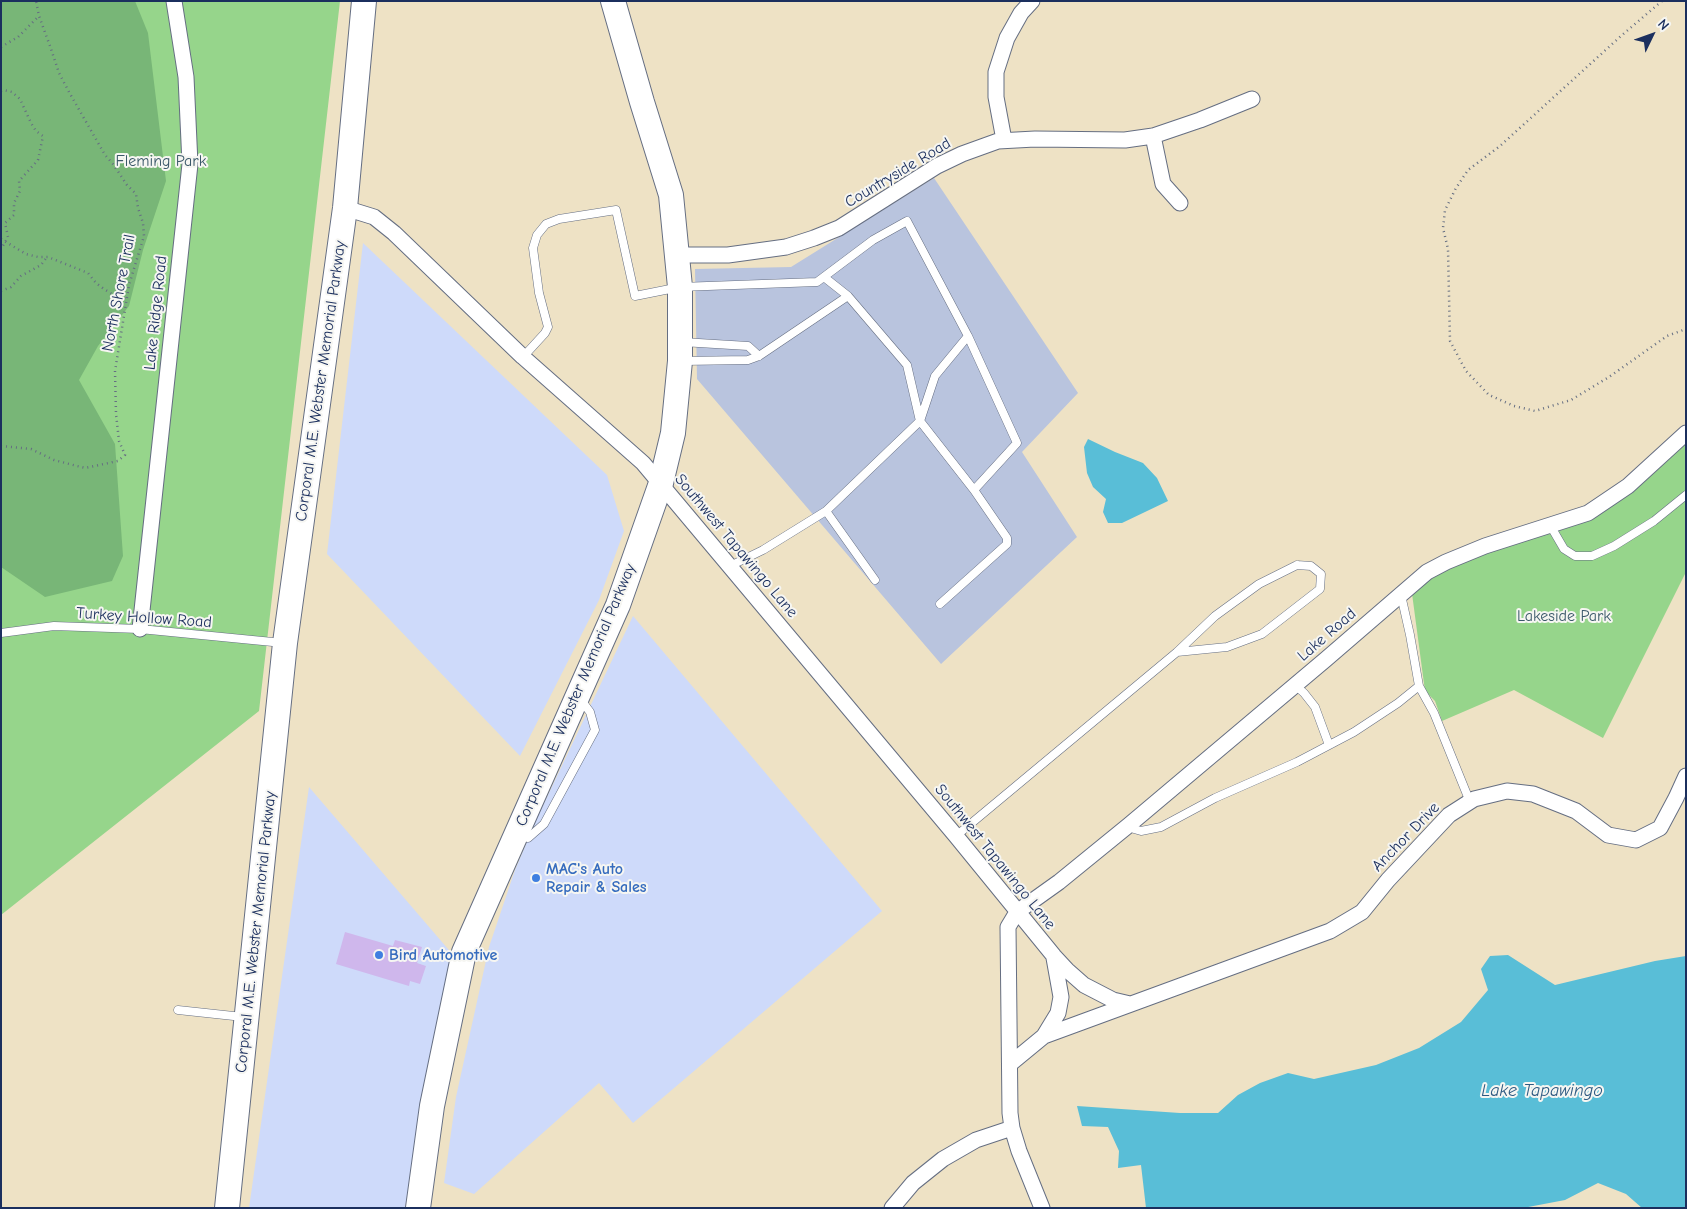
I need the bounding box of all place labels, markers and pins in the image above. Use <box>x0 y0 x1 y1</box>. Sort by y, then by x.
place label: MAC's Auto Repair & Sales <box>546 859 647 897</box>
marker: MAC's Auto Repair & Sales <box>530 872 542 884</box>
place label: Bird Automotive <box>389 945 497 965</box>
marker: Bird Automotive <box>373 949 385 961</box>

